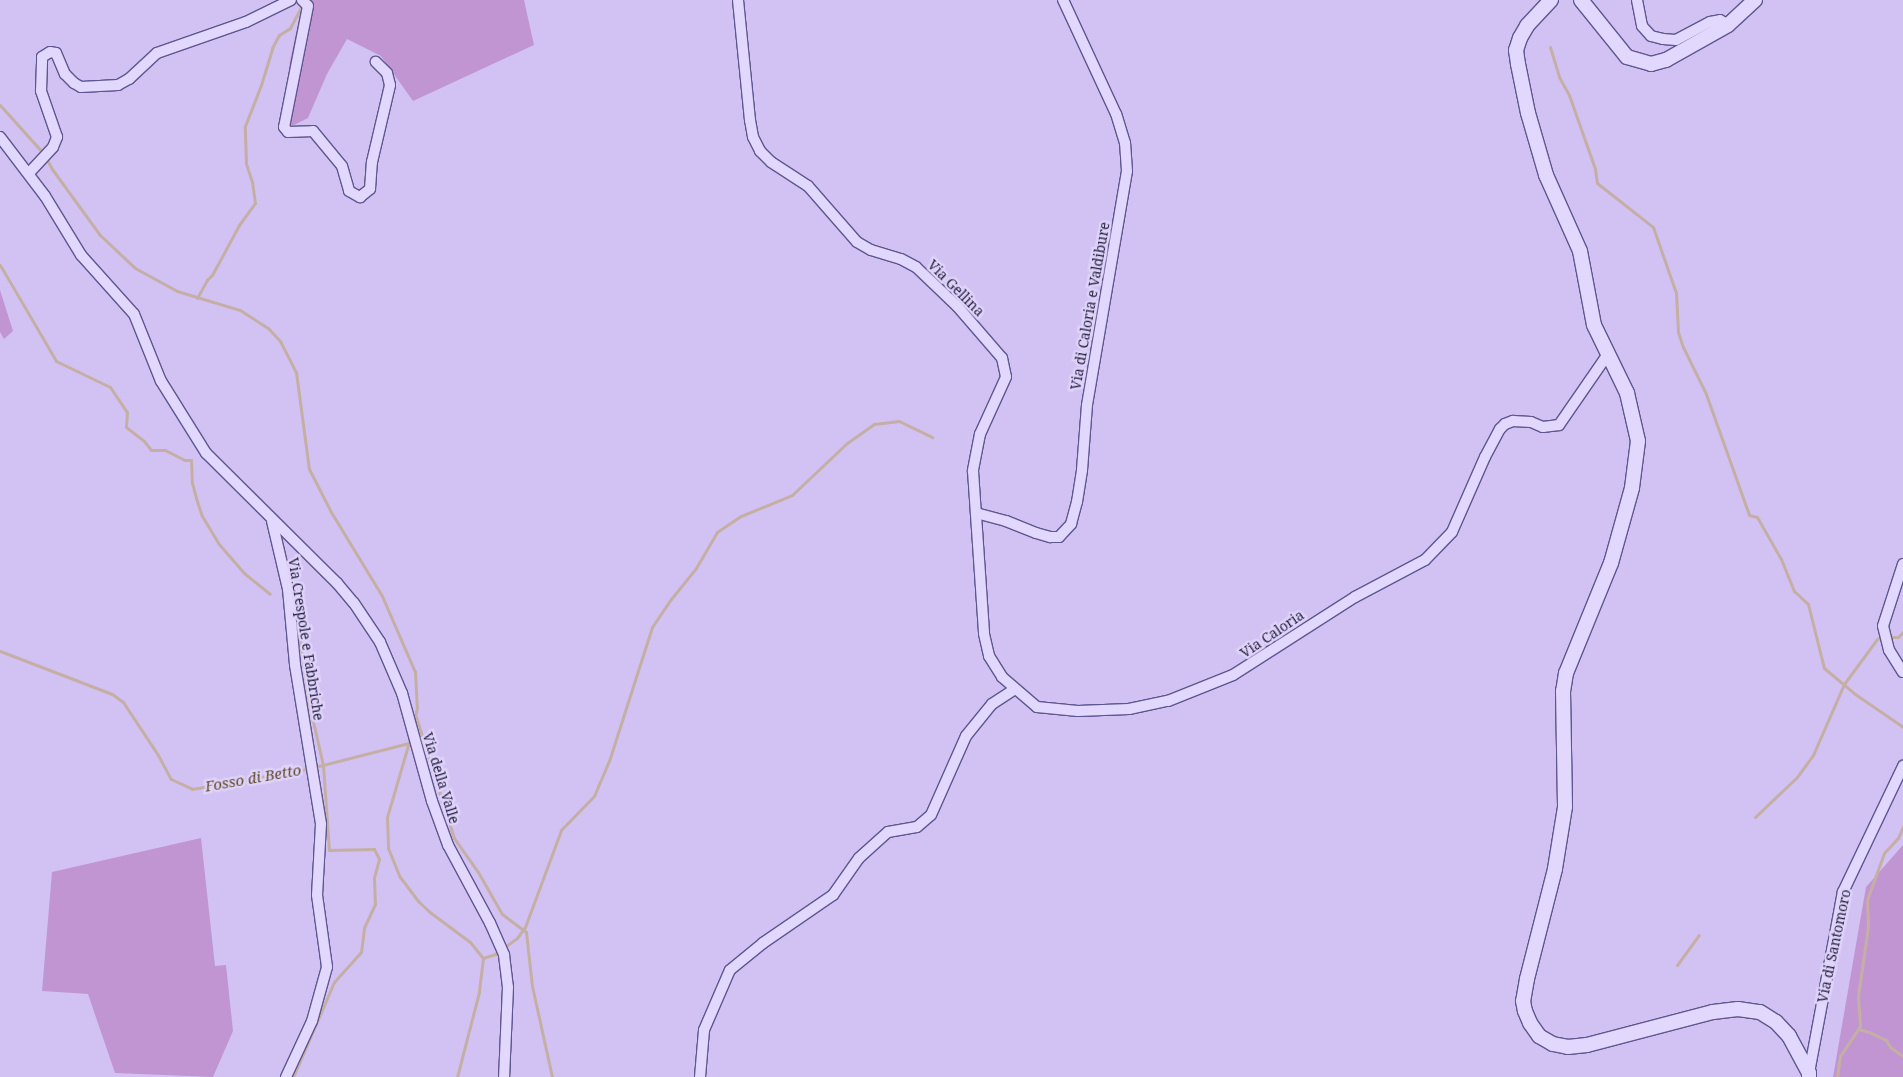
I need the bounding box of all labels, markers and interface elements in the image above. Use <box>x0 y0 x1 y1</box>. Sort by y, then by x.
street label: Via di Caloria e Valdibure <box>1067 221 1113 391</box>
street label: Via Gellina <box>924 256 988 320</box>
street label: Via Crespole e Fabbriche <box>285 556 327 722</box>
street label: Via Caloria <box>1237 607 1307 661</box>
street label: Via della Valle <box>419 730 463 826</box>
water label: Fosso di Betto <box>204 761 302 795</box>
street label: Via di Santomoro <box>1814 888 1854 1004</box>

